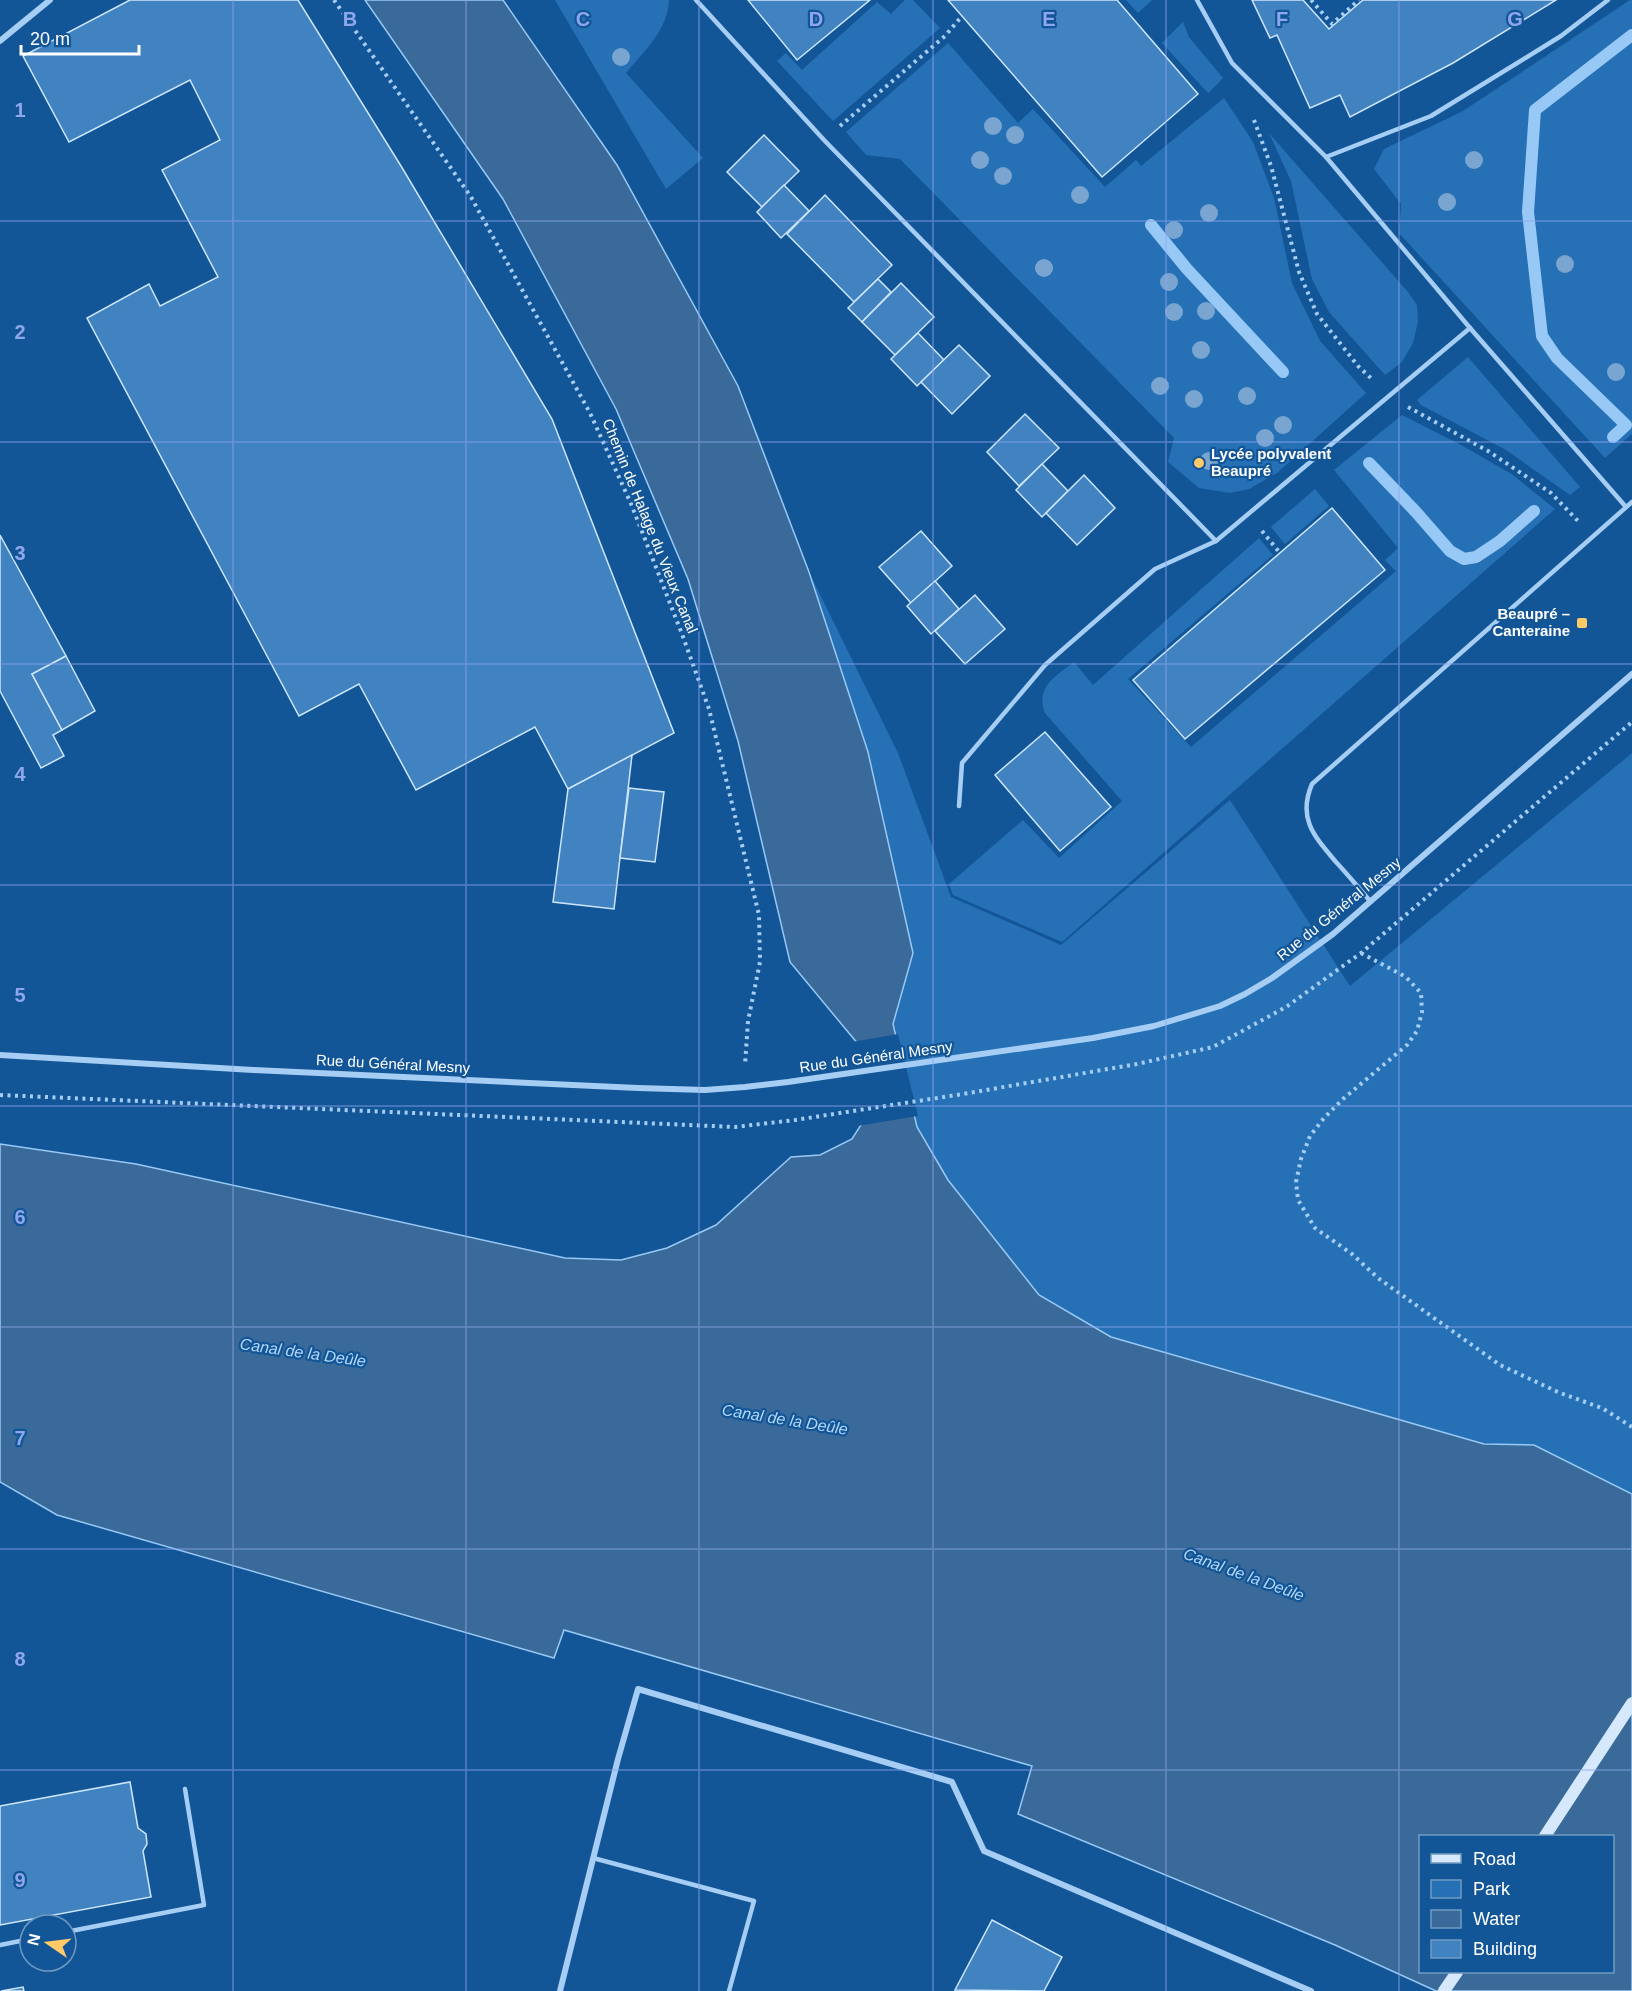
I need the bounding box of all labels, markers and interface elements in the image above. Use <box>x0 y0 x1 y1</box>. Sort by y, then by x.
text: B <box>343 8 357 30</box>
text: C <box>576 8 590 30</box>
text: D <box>809 8 823 30</box>
text: E <box>1042 8 1056 30</box>
text: F <box>1276 8 1288 30</box>
text: G <box>1507 8 1523 30</box>
scale bar <box>21 18 140 56</box>
text: 20 m <box>30 29 70 49</box>
text: 1 <box>14 99 26 121</box>
text: 2 <box>14 321 26 343</box>
street label: Chemin de Halage du Vieux Canal <box>600 416 701 636</box>
place label: Lycée polyvalent Beaupré <box>1211 445 1331 479</box>
marker: Lycée polyvalent Beaupré <box>1192 456 1206 470</box>
text: 3 <box>14 542 26 564</box>
place label: Beaupré – Canteraine <box>1492 605 1570 639</box>
marker: Beaupré – Canteraine <box>1575 616 1589 630</box>
text: 4 <box>14 763 26 785</box>
street label: Rue du Général Mesny <box>1273 853 1404 964</box>
text: 5 <box>14 984 26 1006</box>
street label: Rue du Général Mesny <box>798 1037 954 1076</box>
street label: Rue du Général Mesny <box>316 1051 471 1076</box>
text: 6 <box>14 1206 26 1228</box>
water label: Canal de la Deûle <box>239 1335 367 1370</box>
water label: Canal de la Deûle <box>721 1401 849 1438</box>
text: 7 <box>14 1427 26 1449</box>
water label: Canal de la Deûle <box>1181 1545 1307 1604</box>
text: 8 <box>14 1648 26 1670</box>
legend <box>1419 1835 1614 1973</box>
text: Road <box>1473 1849 1516 1869</box>
text: 9 <box>14 1869 26 1891</box>
text: Park <box>1473 1879 1511 1899</box>
text: Water <box>1473 1909 1520 1929</box>
north arrow <box>18 1913 78 1973</box>
text: N <box>24 1932 44 1947</box>
text: Building <box>1473 1939 1537 1959</box>

